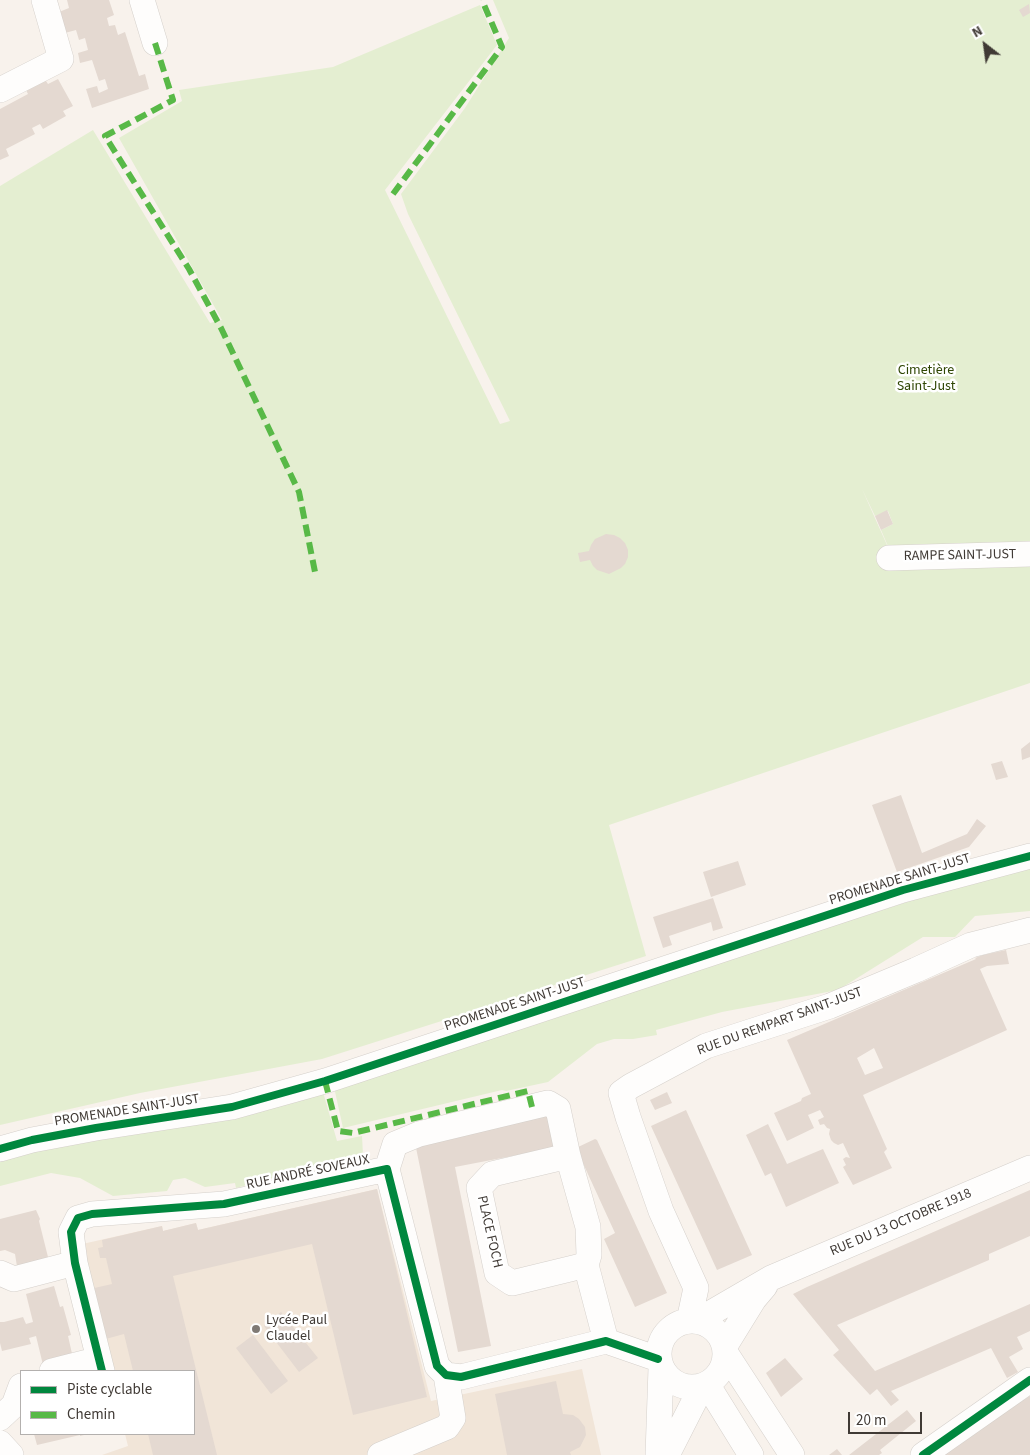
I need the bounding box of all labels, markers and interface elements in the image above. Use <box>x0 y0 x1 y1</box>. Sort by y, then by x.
north arrow <box>960 20 1010 70</box>
text: N <box>968 21 987 43</box>
park label: Cimetière Saint-Just <box>897 363 955 396</box>
street label: RAMPE SAINT-JUST <box>904 547 1016 565</box>
street label: PROMENADE SAINT-JUST <box>827 850 973 910</box>
street label: PROMENADE SAINT-JUST <box>443 974 587 1036</box>
street label: RUE DU REMPART SAINT-JUST <box>695 984 865 1060</box>
street label: PROMENADE SAINT-JUST <box>53 1091 201 1131</box>
street label: RUE ANDRÉ SOVEAUX <box>245 1152 371 1194</box>
street label: RUE DU 13 OCTOBRE 1918 <box>828 1186 974 1260</box>
street label: PLACE FOCH <box>473 1194 505 1270</box>
place label: Lycée Paul Claudel <box>266 1313 327 1345</box>
marker: Lycée Paul Claudel <box>250 1323 262 1335</box>
legend <box>20 1370 195 1435</box>
text: Piste cyclable <box>67 1379 152 1400</box>
scale bar <box>850 1402 924 1434</box>
text: Chemin <box>67 1404 116 1425</box>
text: 20 m <box>856 1410 886 1431</box>

